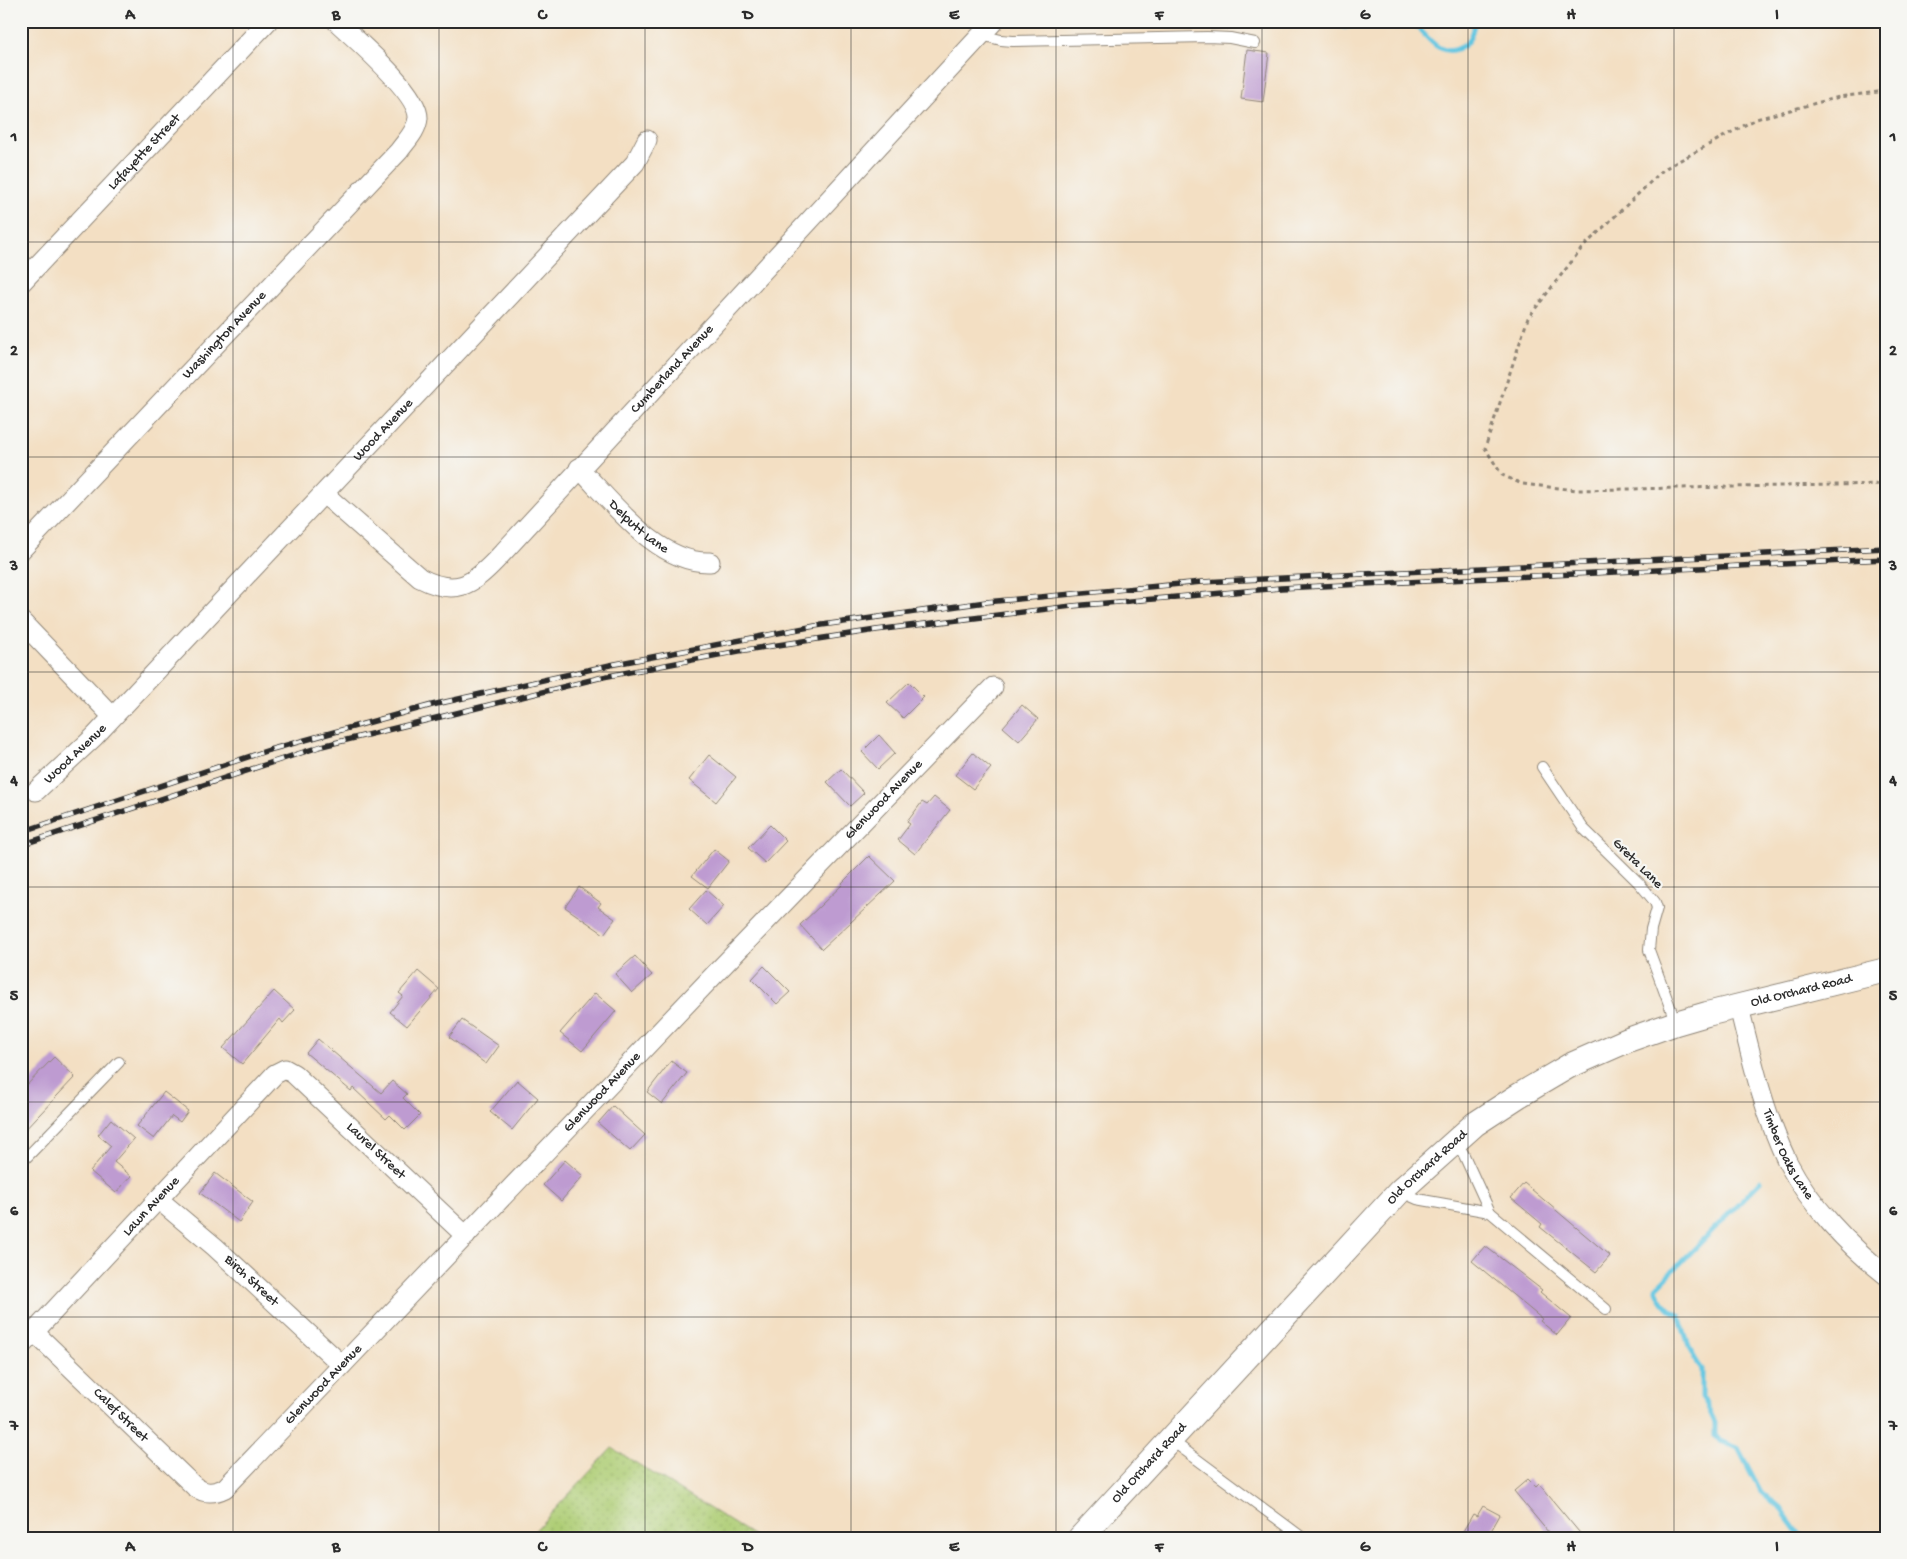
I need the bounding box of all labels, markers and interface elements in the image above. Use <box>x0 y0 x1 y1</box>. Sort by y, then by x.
text: A <box>124 7 136 26</box>
text: B <box>331 7 341 26</box>
text: C <box>537 7 548 26</box>
text: D <box>741 7 754 26</box>
text: E <box>949 7 960 26</box>
text: F <box>1154 7 1165 26</box>
text: G <box>1360 7 1371 26</box>
text: H <box>1566 7 1576 26</box>
text: I <box>1775 7 1779 26</box>
street label: Lafayette Street <box>105 109 185 194</box>
text: 1 <box>10 129 17 148</box>
text: 1 <box>1889 129 1896 148</box>
street label: Washington Avenue <box>179 287 271 383</box>
street label: Cumberland Avenue <box>627 321 718 417</box>
text: 2 <box>10 343 18 362</box>
text: 2 <box>1889 343 1897 362</box>
street label: Wood Avenue <box>350 395 417 465</box>
street label: Delputt Lane <box>604 496 672 558</box>
text: 3 <box>9 558 18 577</box>
text: 3 <box>1888 558 1897 577</box>
street label: Wood Avenue <box>40 720 111 788</box>
street label: Glenwood Avenue <box>841 756 927 843</box>
text: 4 <box>9 773 18 792</box>
text: 4 <box>1888 773 1897 792</box>
street label: Greta Lane <box>1608 835 1666 893</box>
street label: Old Orchard Road <box>1749 970 1856 1011</box>
text: 5 <box>10 988 19 1007</box>
text: 5 <box>1889 988 1898 1007</box>
street label: Glenwood Avenue <box>560 1048 645 1136</box>
street label: Timber Oaks Lane <box>1758 1106 1818 1204</box>
street label: Laurel Street <box>342 1119 410 1184</box>
street label: Old Orchard Road <box>1383 1125 1472 1208</box>
street label: Lawn Avenue <box>119 1172 184 1240</box>
text: 6 <box>10 1203 19 1222</box>
text: 6 <box>1889 1203 1898 1222</box>
street label: Birch Street <box>220 1251 283 1311</box>
street label: Glenwood Avenue <box>281 1340 366 1429</box>
street label: Calef Street <box>89 1385 153 1447</box>
text: 7 <box>9 1418 19 1437</box>
street label: Old Orchard Road <box>1108 1418 1192 1507</box>
text: 7 <box>1888 1418 1898 1437</box>
text: A <box>124 1539 136 1558</box>
text: B <box>331 1539 341 1558</box>
text: C <box>537 1539 548 1558</box>
text: D <box>741 1539 754 1558</box>
text: E <box>949 1539 960 1558</box>
text: F <box>1154 1539 1165 1558</box>
text: G <box>1360 1539 1371 1558</box>
text: H <box>1566 1539 1576 1558</box>
text: I <box>1775 1539 1779 1558</box>

